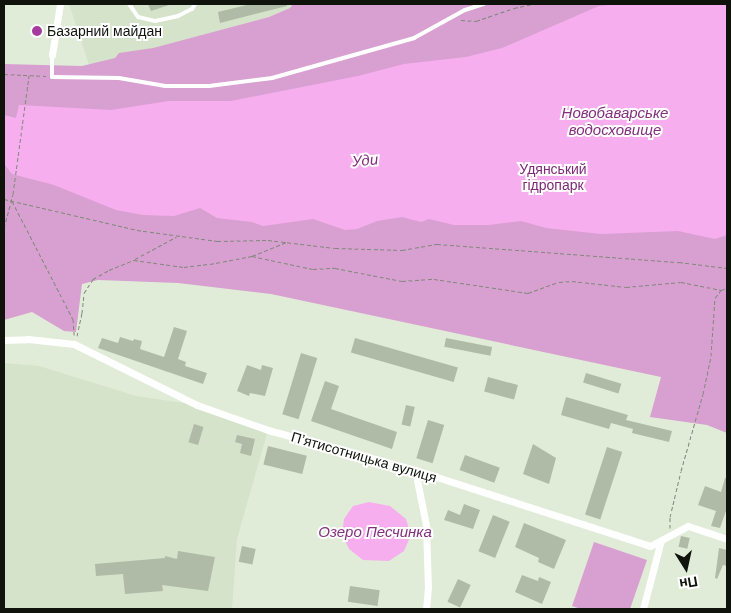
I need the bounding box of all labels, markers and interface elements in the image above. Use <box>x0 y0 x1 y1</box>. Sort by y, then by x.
place label: Базарний майдан <box>47 23 162 39</box>
marker: Базарний майдан <box>31 25 43 37</box>
water label: Новобаварське водосховище <box>562 103 668 138</box>
water label: Уди <box>351 150 379 170</box>
park label: Удянський гідропарк <box>519 161 587 193</box>
street label: П’ятисотницька вулиця <box>289 428 439 486</box>
water label: Озеро Песчинка <box>318 523 432 541</box>
north arrow <box>661 543 711 593</box>
text: Пн <box>678 573 699 592</box>

